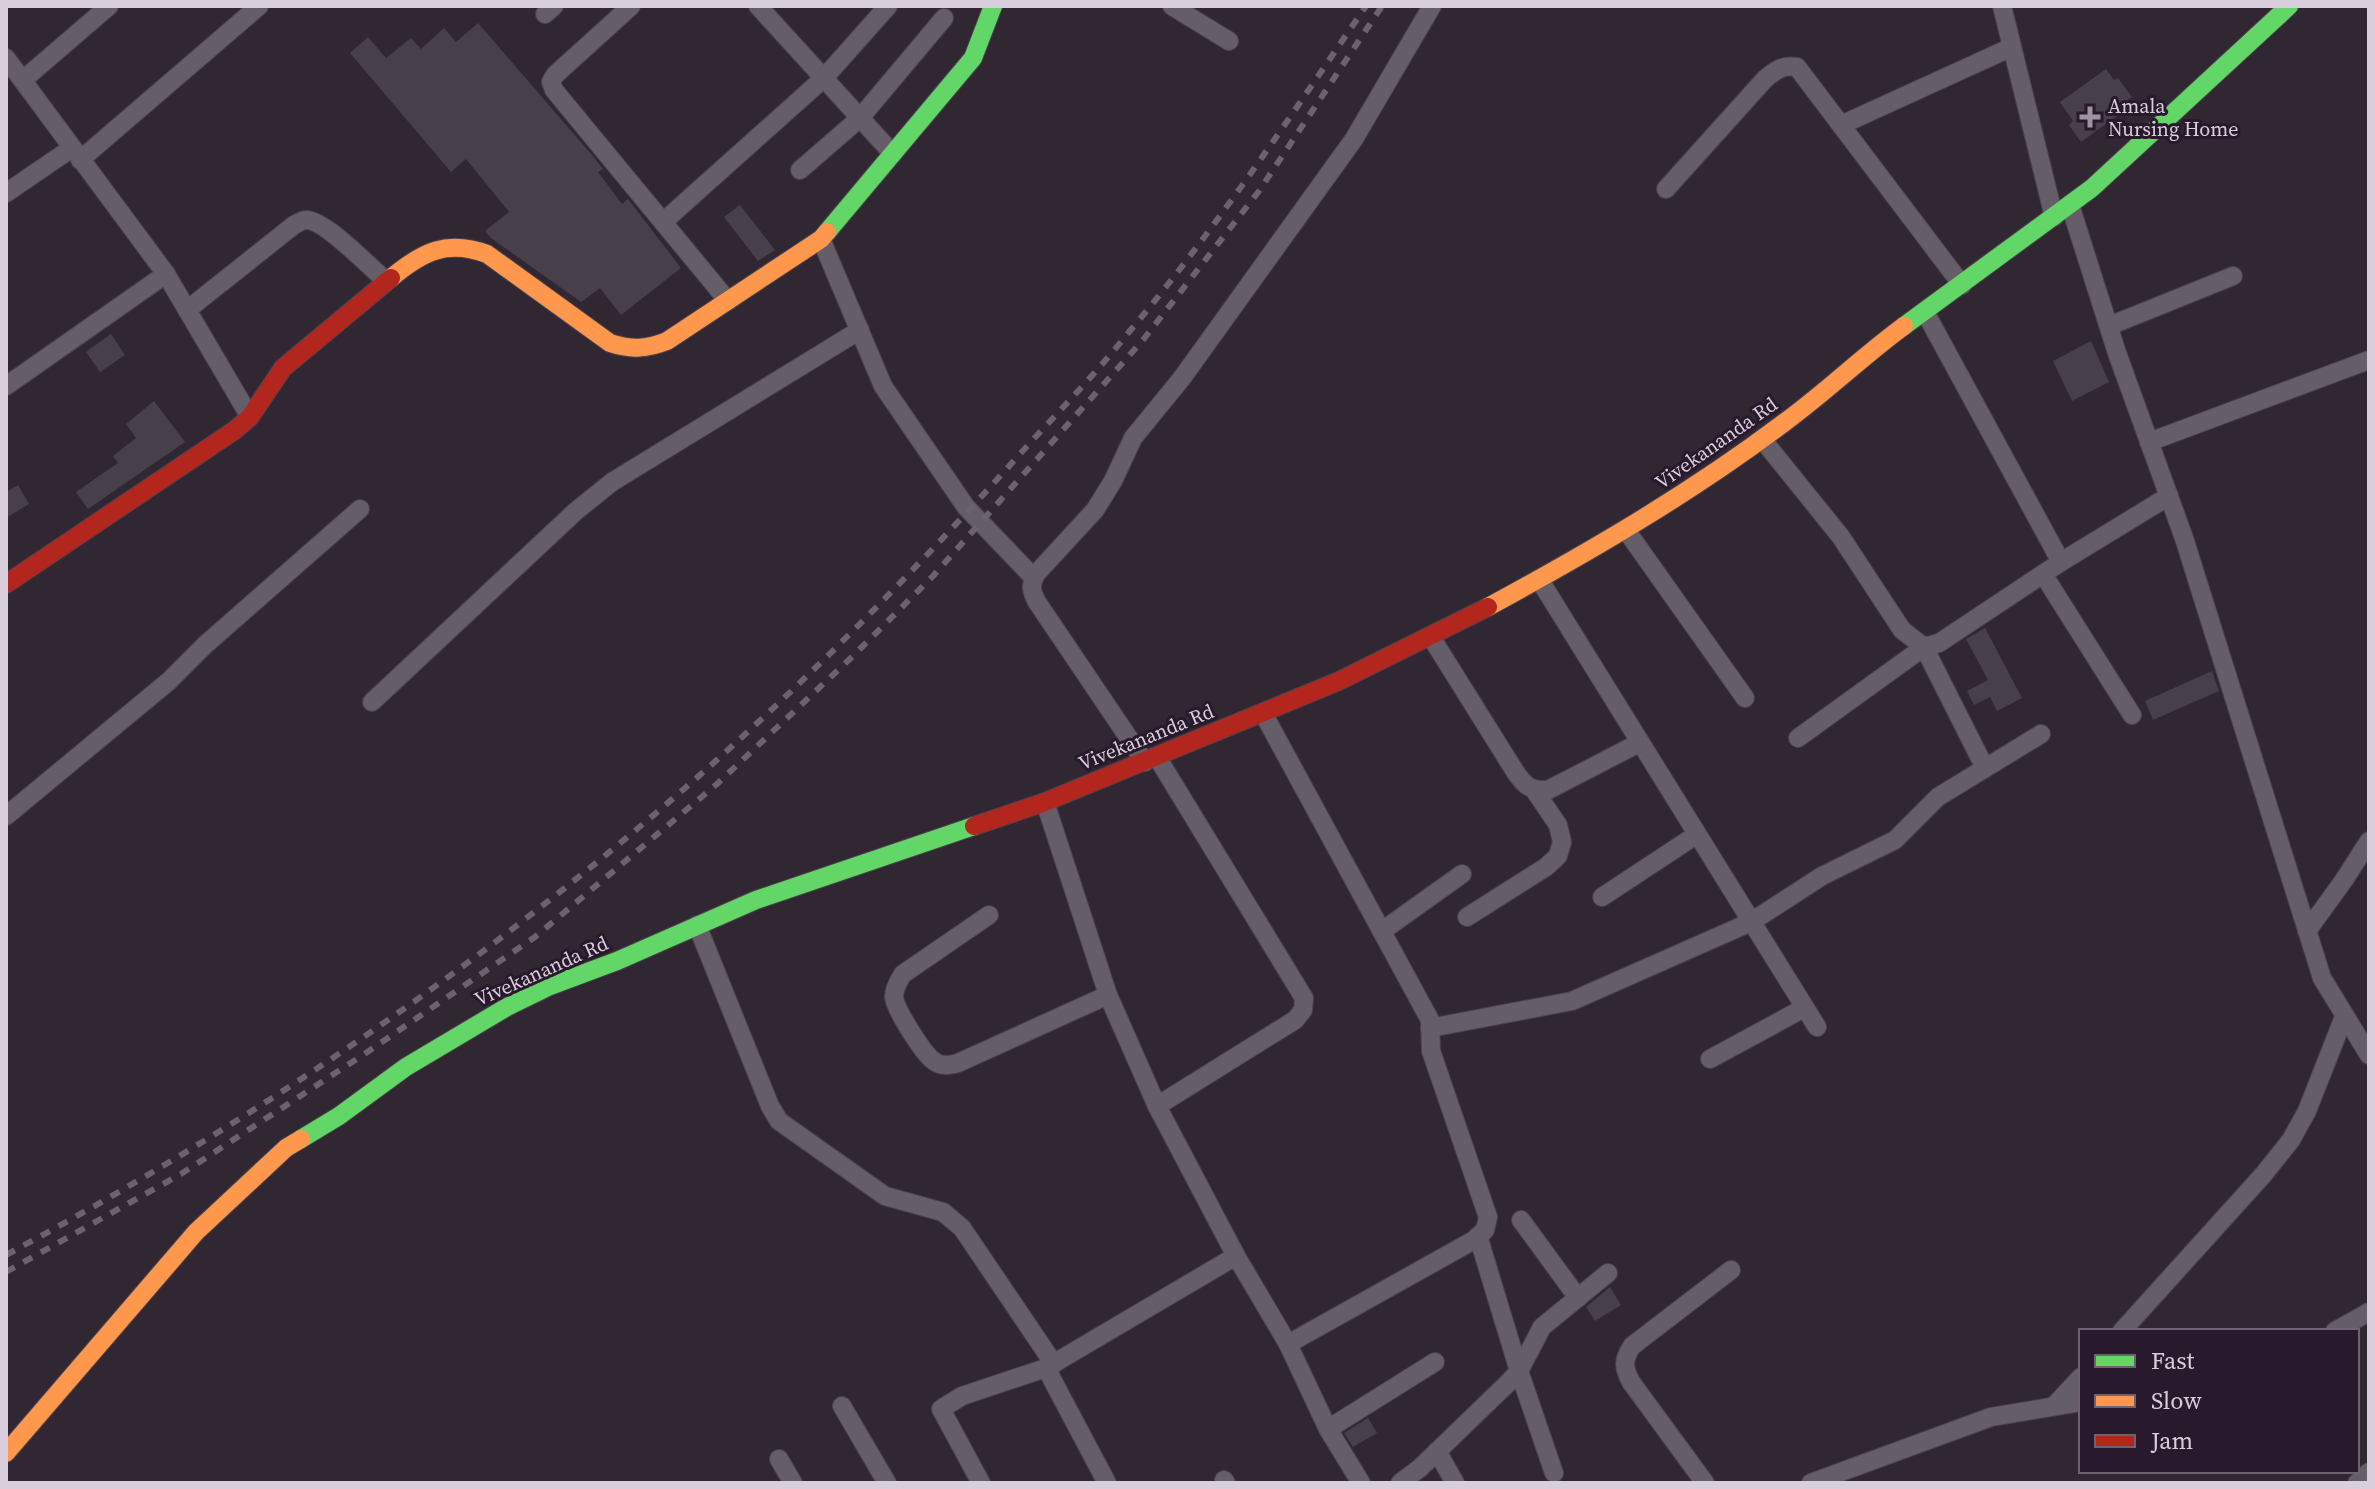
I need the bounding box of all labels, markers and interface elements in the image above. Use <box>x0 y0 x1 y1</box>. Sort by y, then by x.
place label: Amala Nursing Home <box>2108 92 2239 143</box>
marker: Amala Nursing Home <box>2079 106 2101 128</box>
street label: Vivekananda Rd <box>1649 390 1783 496</box>
street label: Vivekananda Rd <box>1074 697 1218 777</box>
street label: Vivekananda Rd <box>470 929 613 1013</box>
legend <box>2079 1329 2359 1473</box>
text: Fast <box>2151 1344 2195 1377</box>
text: Slow <box>2151 1384 2202 1417</box>
text: Jam <box>2150 1424 2193 1457</box>

